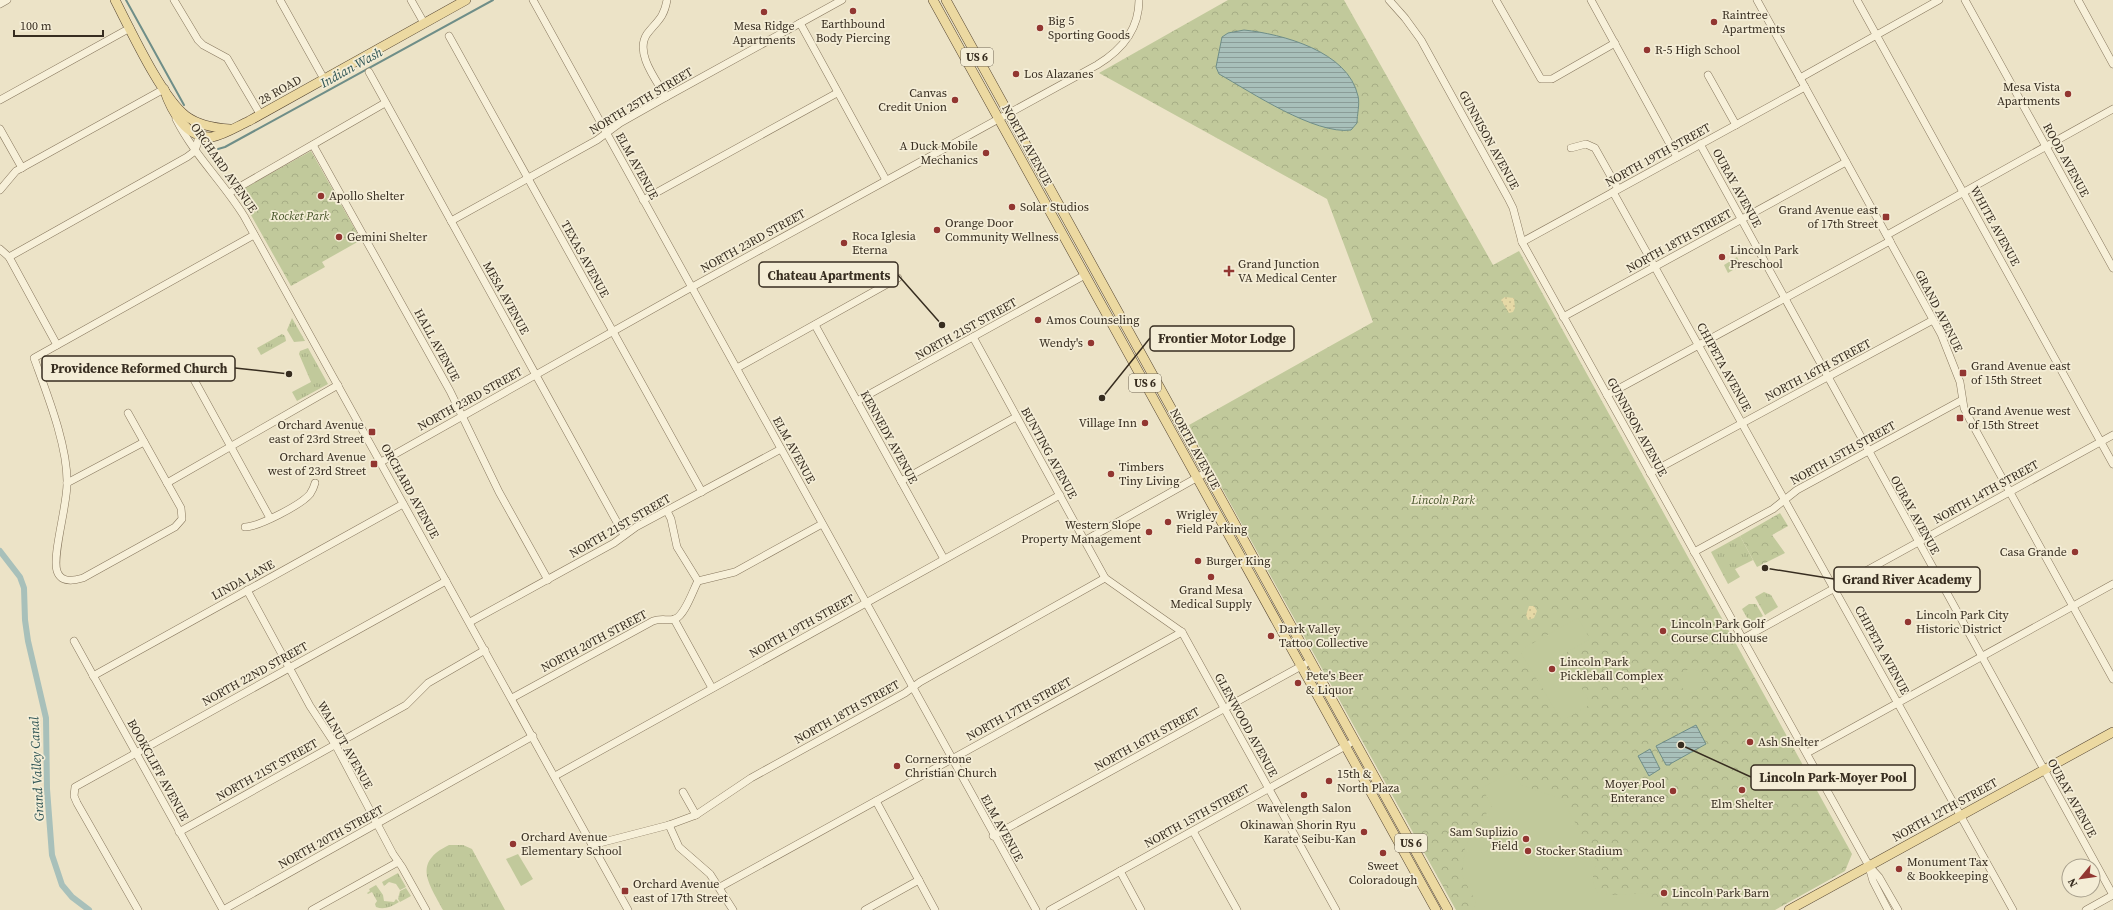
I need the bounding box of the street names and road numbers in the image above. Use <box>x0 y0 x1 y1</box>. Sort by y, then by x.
road number: US 6 <box>961 48 993 66</box>
street label: NORTH 25TH STREET <box>586 63 696 138</box>
street label: 28 ROAD <box>256 72 304 108</box>
street label: GUNNISON AVENUE <box>1455 88 1523 192</box>
street label: NORTH AVENUE <box>998 102 1056 188</box>
street label: NORTH 19TH STREET <box>1603 119 1714 191</box>
street label: ORCHARD AVENUE <box>187 120 261 216</box>
street label: ROOD AVENUE <box>2039 120 2093 200</box>
street label: ELM AVENUE <box>612 130 662 202</box>
street label: OURAY AVENUE <box>1709 146 1765 230</box>
street label: WHITE AVENUE <box>1966 183 2024 269</box>
street label: NORTH 23RD STREET <box>698 205 809 277</box>
street label: NORTH 18TH STREET <box>1624 205 1735 277</box>
street label: TEXAS AVENUE <box>557 218 613 300</box>
street label: MESA AVENUE <box>479 259 533 337</box>
street label: GRAND AVENUE <box>1911 267 1967 355</box>
street label: NORTH 21ST STREET <box>912 294 1021 364</box>
street label: HALL AVENUE <box>410 306 464 384</box>
street label: CHIPETA AVENUE <box>1693 320 1755 414</box>
street label: NORTH 16TH STREET <box>1762 335 1875 405</box>
street label: NORTH 23RD STREET <box>415 363 526 435</box>
road number: US 6 <box>1129 374 1161 392</box>
street label: GUNNISON AVENUE <box>1603 375 1671 479</box>
street label: KENNEDY AVENUE <box>857 388 921 486</box>
street label: BUNTING AVENUE <box>1017 404 1081 502</box>
street label: NORTH AVENUE <box>1166 406 1224 492</box>
street label: ELM AVENUE <box>769 414 819 486</box>
street label: NORTH 15TH STREET <box>1788 417 1899 489</box>
street label: ORCHARD AVENUE <box>377 441 443 541</box>
street label: NORTH 14TH STREET <box>1931 456 2042 528</box>
street label: OURAY AVENUE <box>1887 473 1943 557</box>
street label: NORTH 21ST STREET <box>566 490 674 562</box>
street label: LINDA LANE <box>209 556 277 604</box>
street label: NORTH 19TH STREET <box>747 590 858 662</box>
street label: CHIPETA AVENUE <box>1851 603 1913 697</box>
street label: NORTH 20TH STREET <box>538 606 651 676</box>
street label: NORTH 22ND STREET <box>199 638 311 710</box>
street label: GLENWOOD AVENUE <box>1211 670 1281 780</box>
street label: NORTH 17TH STREET <box>964 673 1075 745</box>
street label: NORTH 18TH STREET <box>792 676 903 748</box>
street label: WALNUT AVENUE <box>313 698 377 792</box>
street label: NORTH 16TH STREET <box>1092 703 1203 775</box>
street label: BOOKCLIFF AVENUE <box>123 716 193 824</box>
street label: NORTH 21ST STREET <box>213 735 322 805</box>
street label: OURAY AVENUE <box>2044 756 2100 840</box>
street label: NORTH 12TH STREET <box>1890 774 2001 846</box>
street label: NORTH 15TH STREET <box>1142 780 1253 852</box>
street label: ELM AVENUE <box>977 792 1027 864</box>
street label: NORTH 20TH STREET <box>276 801 387 873</box>
road number: US 6 <box>1395 834 1427 852</box>

